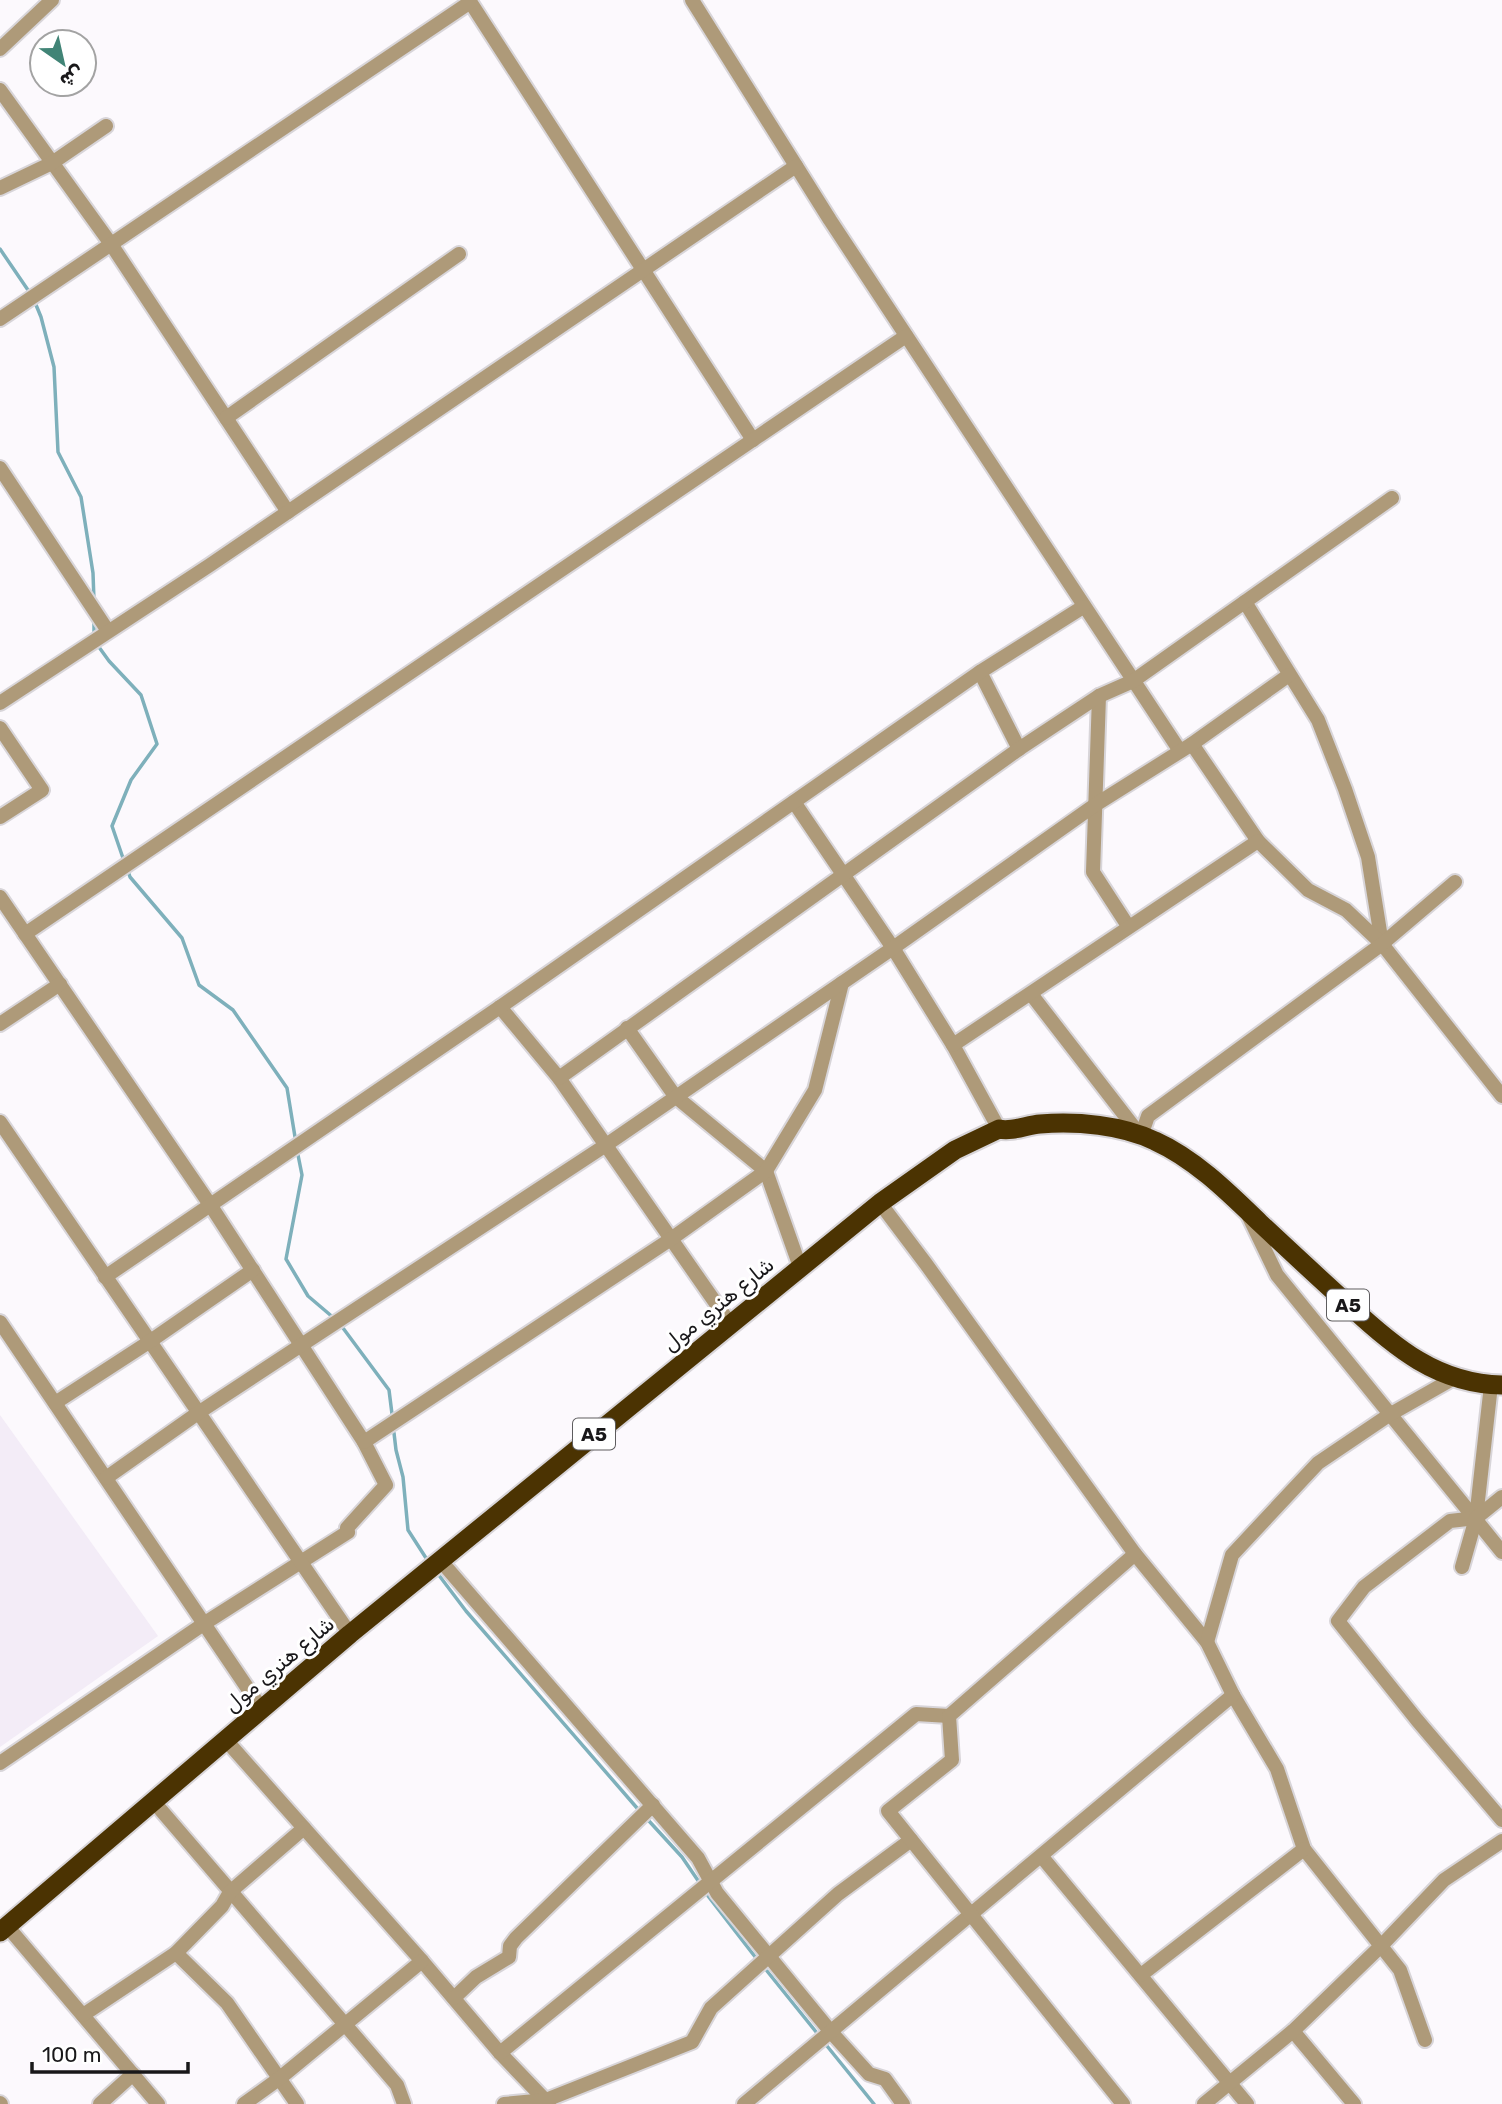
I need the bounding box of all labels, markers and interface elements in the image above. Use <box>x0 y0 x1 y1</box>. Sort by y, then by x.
north arrow <box>28 28 98 98</box>
text: ش <box>56 60 89 93</box>
street label: شارع هنري مول <box>657 1252 780 1358</box>
road number: A5 <box>1327 1289 1369 1320</box>
road number: A5 <box>573 1418 615 1450</box>
street label: شارع هنري مول <box>219 1611 340 1719</box>
scale bar <box>32 2030 187 2074</box>
text: 100 m <box>42 2042 101 2067</box>

